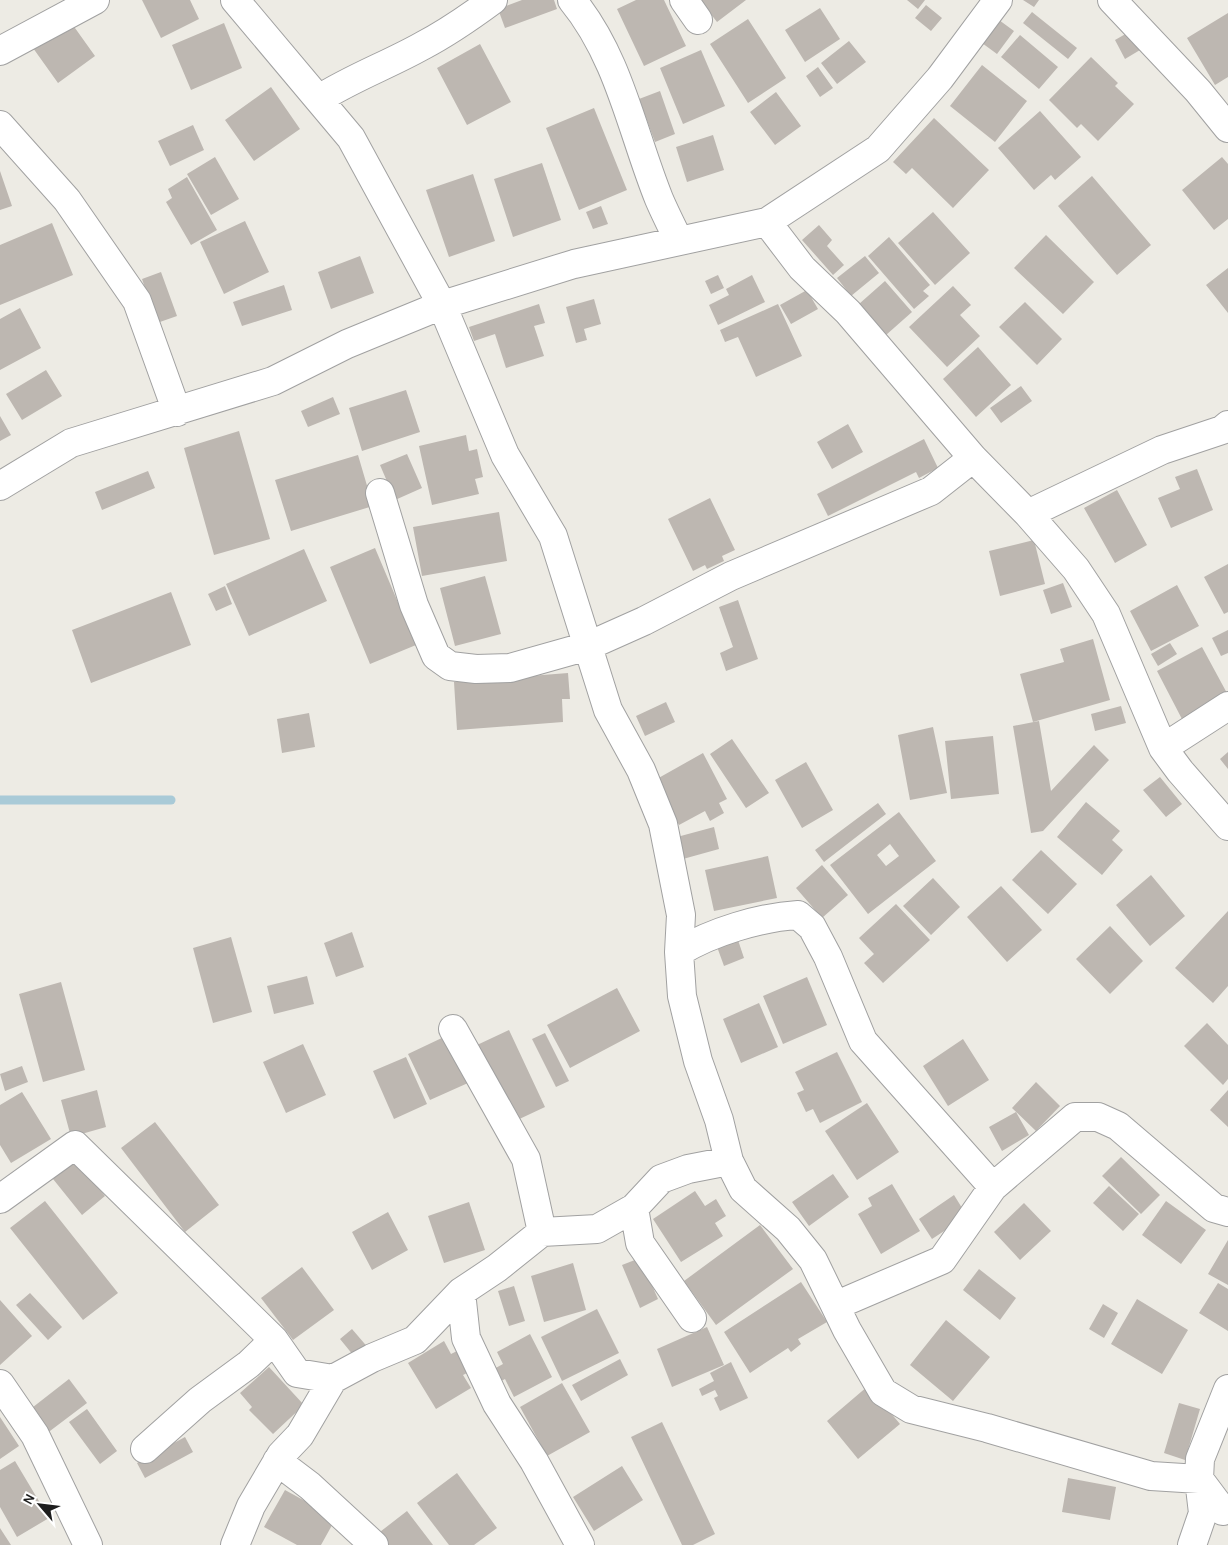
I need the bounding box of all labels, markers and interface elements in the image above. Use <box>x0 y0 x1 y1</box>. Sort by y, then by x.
north arrow <box>15 1480 65 1530</box>
text: N <box>19 1491 39 1508</box>

